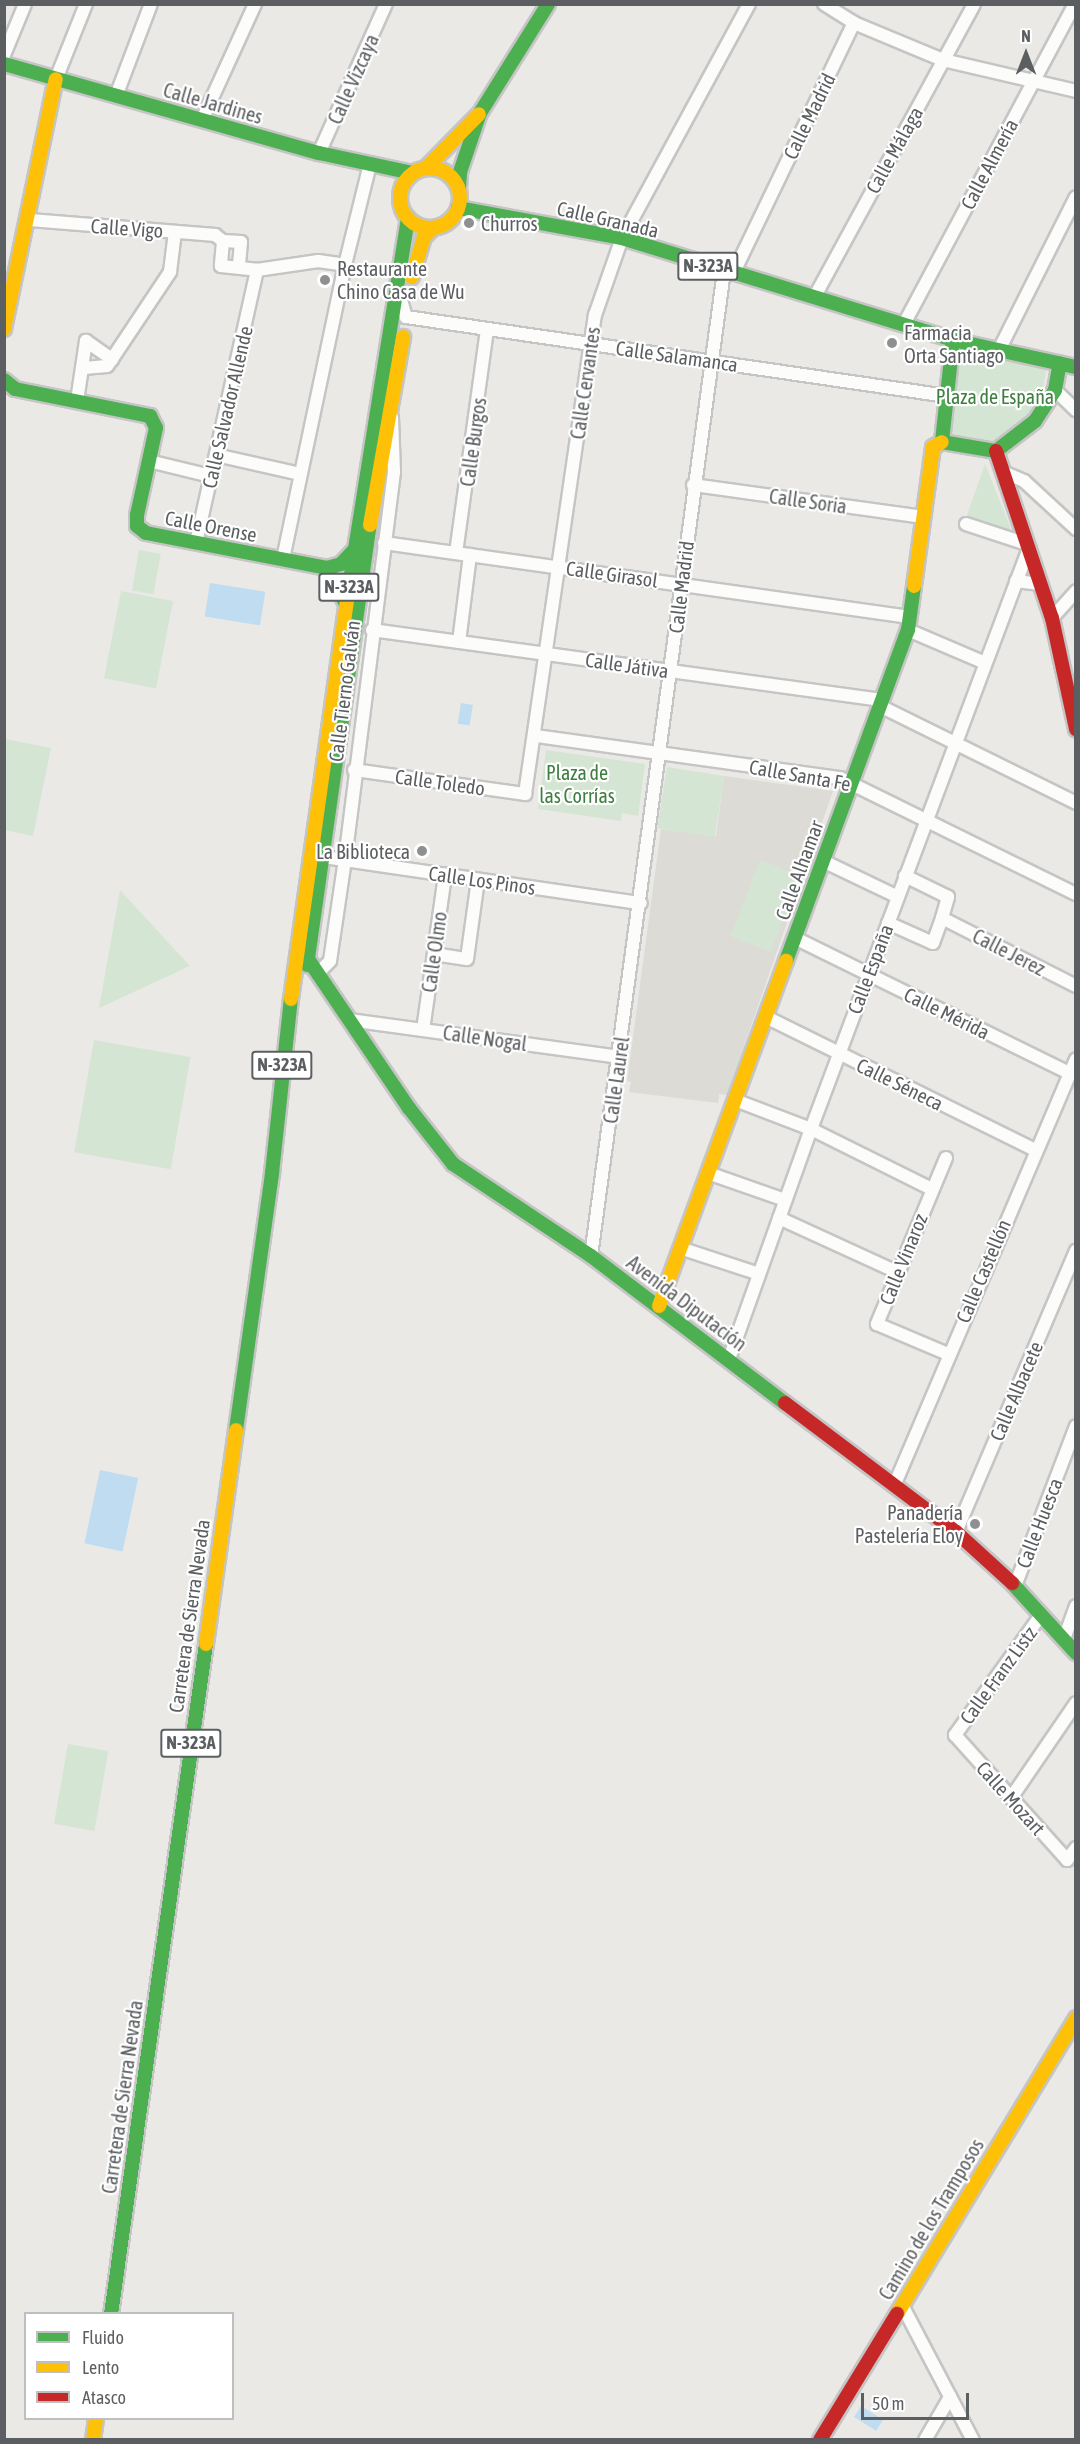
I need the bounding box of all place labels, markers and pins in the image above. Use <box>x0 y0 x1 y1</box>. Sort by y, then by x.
place label: Churros <box>481 211 538 235</box>
marker: Churros <box>462 216 476 230</box>
place label: Restaurante Chino Casa de Wu <box>337 256 465 303</box>
marker: Restaurante Chino Casa de Wu <box>318 273 332 287</box>
place label: Farmacia Orta Santiago <box>904 320 1004 367</box>
marker: Farmacia Orta Santiago <box>885 336 899 350</box>
place label: La Biblioteca <box>316 839 410 863</box>
marker: La Biblioteca <box>415 844 429 858</box>
place label: Panadería Pastelería Eloy <box>855 1500 963 1547</box>
marker: Panadería Pastelería Eloy <box>968 1517 982 1531</box>

